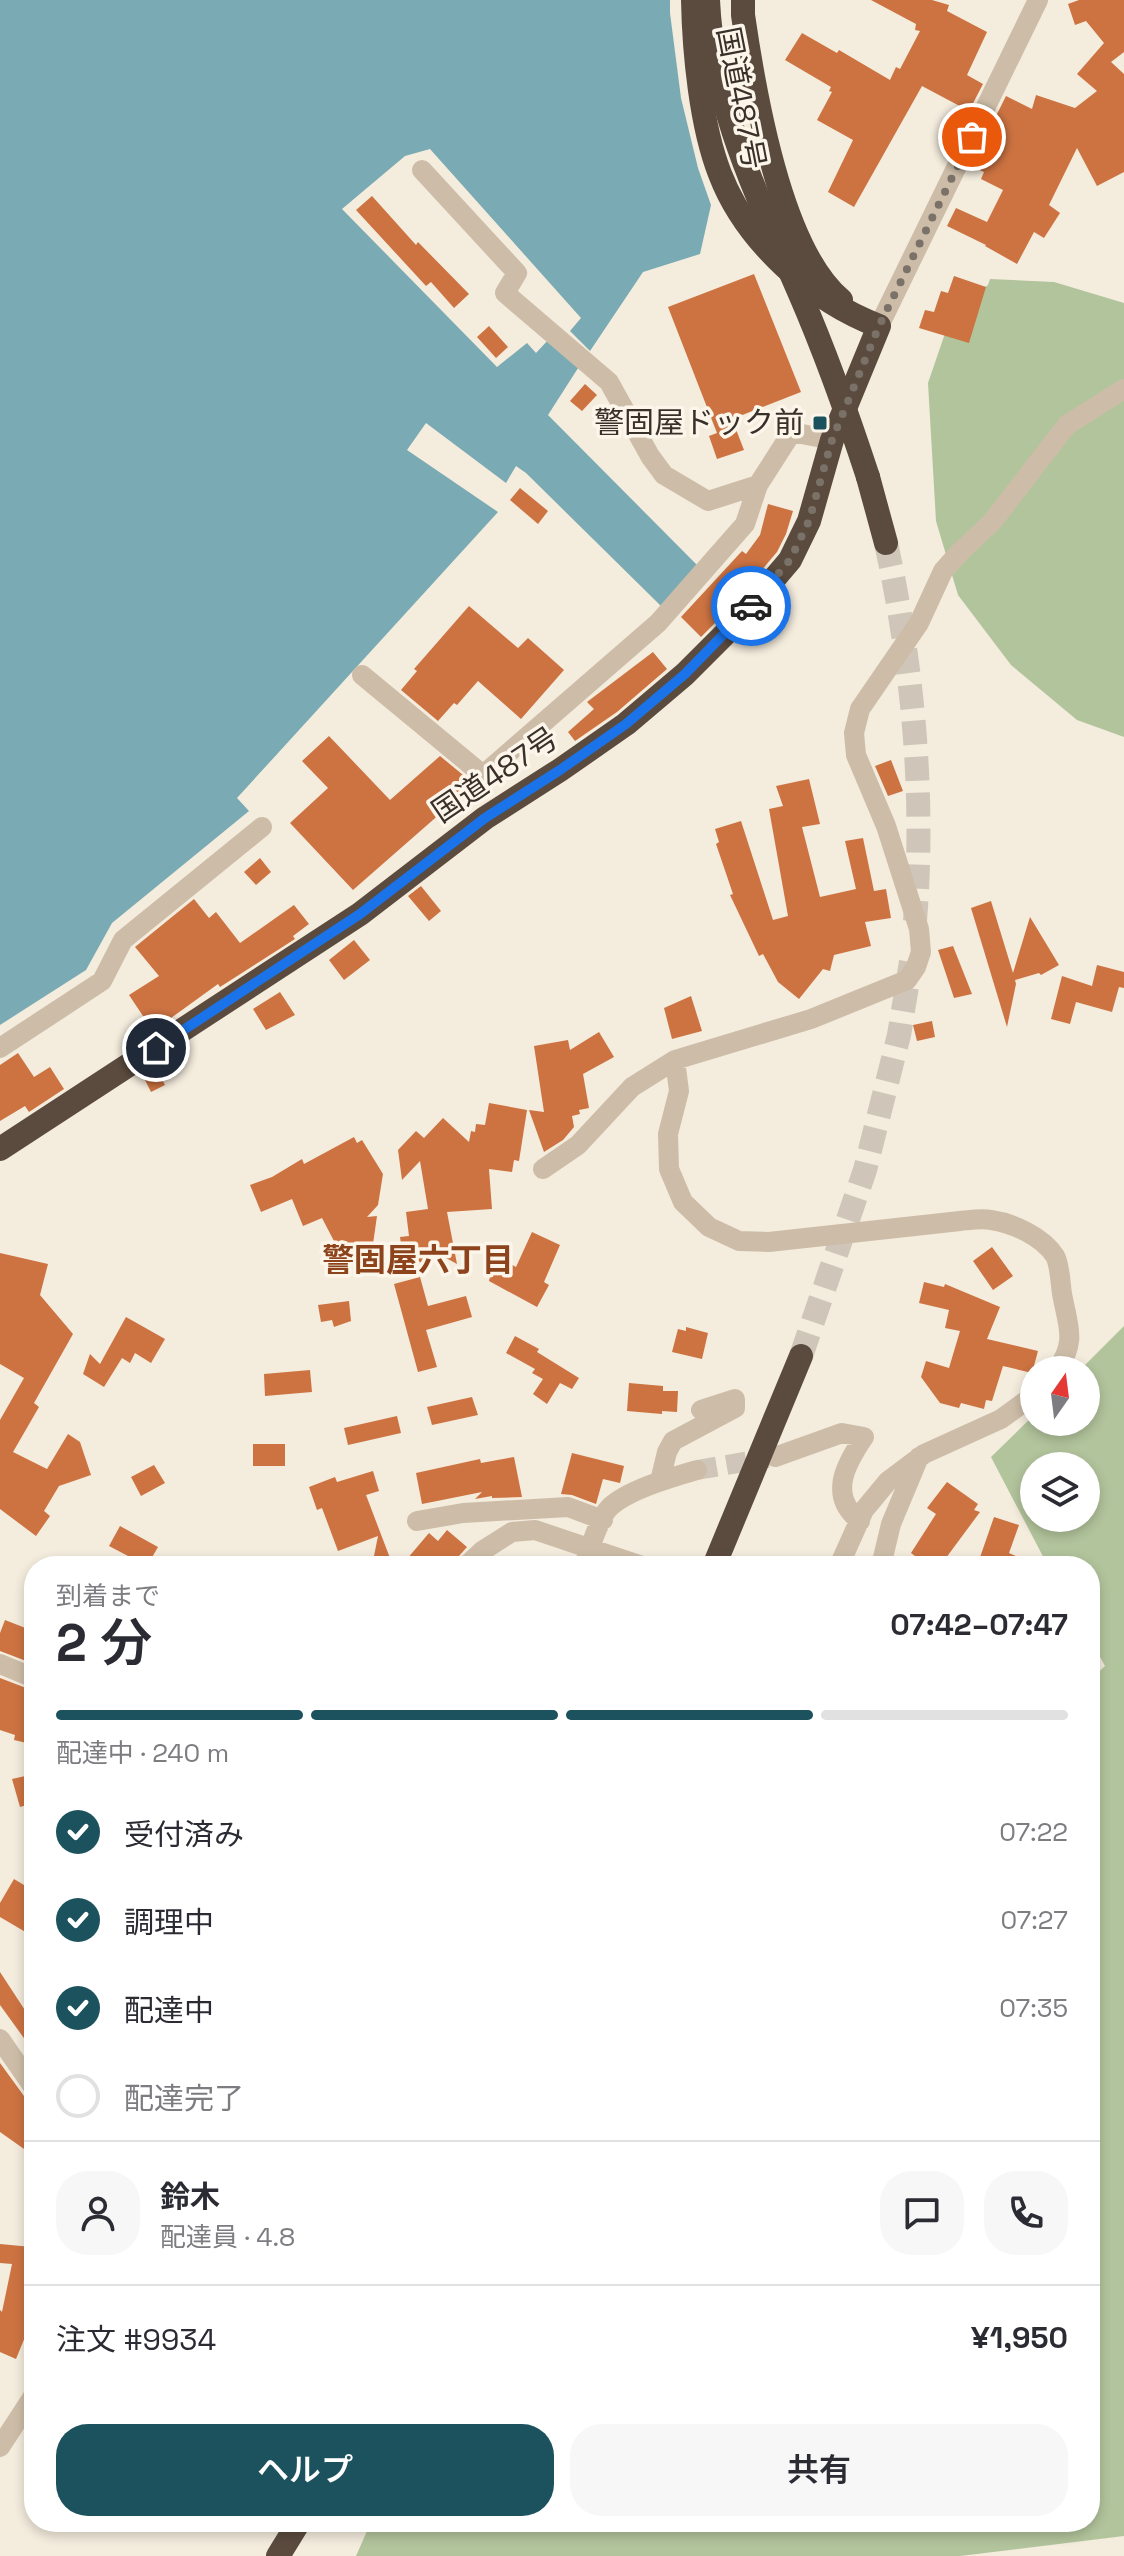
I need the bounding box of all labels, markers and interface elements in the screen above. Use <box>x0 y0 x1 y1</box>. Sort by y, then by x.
street label: 国道487号 <box>709 23 774 172</box>
pin <box>938 103 1006 171</box>
icon: bag <box>950 115 994 159</box>
place label: 警固屋ドック前 <box>594 403 804 442</box>
marker: 警固屋ドック前 <box>811 414 829 432</box>
courier <box>711 566 791 646</box>
icon: car <box>729 584 773 628</box>
street label: 国道487号 <box>424 718 565 831</box>
pin <box>122 1014 190 1082</box>
icon: home <box>134 1026 178 1070</box>
district label: 警固屋六丁目 <box>322 1240 514 1280</box>
north arrow <box>1020 1356 1100 1436</box>
map controls <box>1020 1356 1100 1532</box>
button: layers <box>1020 1452 1100 1532</box>
text: 到着まで <box>56 1579 160 1613</box>
text: 07:42–07:47 <box>890 1605 1068 1644</box>
text: 2 分 <box>56 1610 152 1676</box>
text: 配達中 · 240 m <box>56 1736 229 1770</box>
icon: check <box>56 1810 100 1854</box>
text: 受付済み <box>124 1815 244 1854</box>
text: 07:22 <box>999 1815 1068 1849</box>
icon: check <box>56 1898 100 1942</box>
text: 調理中 <box>124 1903 214 1942</box>
text: 07:27 <box>1000 1903 1068 1937</box>
icon: check <box>56 1986 100 2030</box>
text: 配達中 <box>124 1991 214 2030</box>
text: 07:35 <box>999 1991 1068 2025</box>
text: 配達完了 <box>124 2079 244 2118</box>
button: person <box>56 2171 140 2255</box>
button: chat <box>880 2171 964 2255</box>
button: phone <box>984 2171 1068 2255</box>
text: 鈴木 <box>160 2177 220 2216</box>
text: 配達員 · 4.8 <box>160 2220 295 2254</box>
text: ¥1,950 <box>971 2318 1068 2357</box>
text: 注文 #9934 <box>56 2320 216 2359</box>
button: ヘルプ <box>56 2424 554 2516</box>
button: 共有 <box>570 2424 1068 2516</box>

